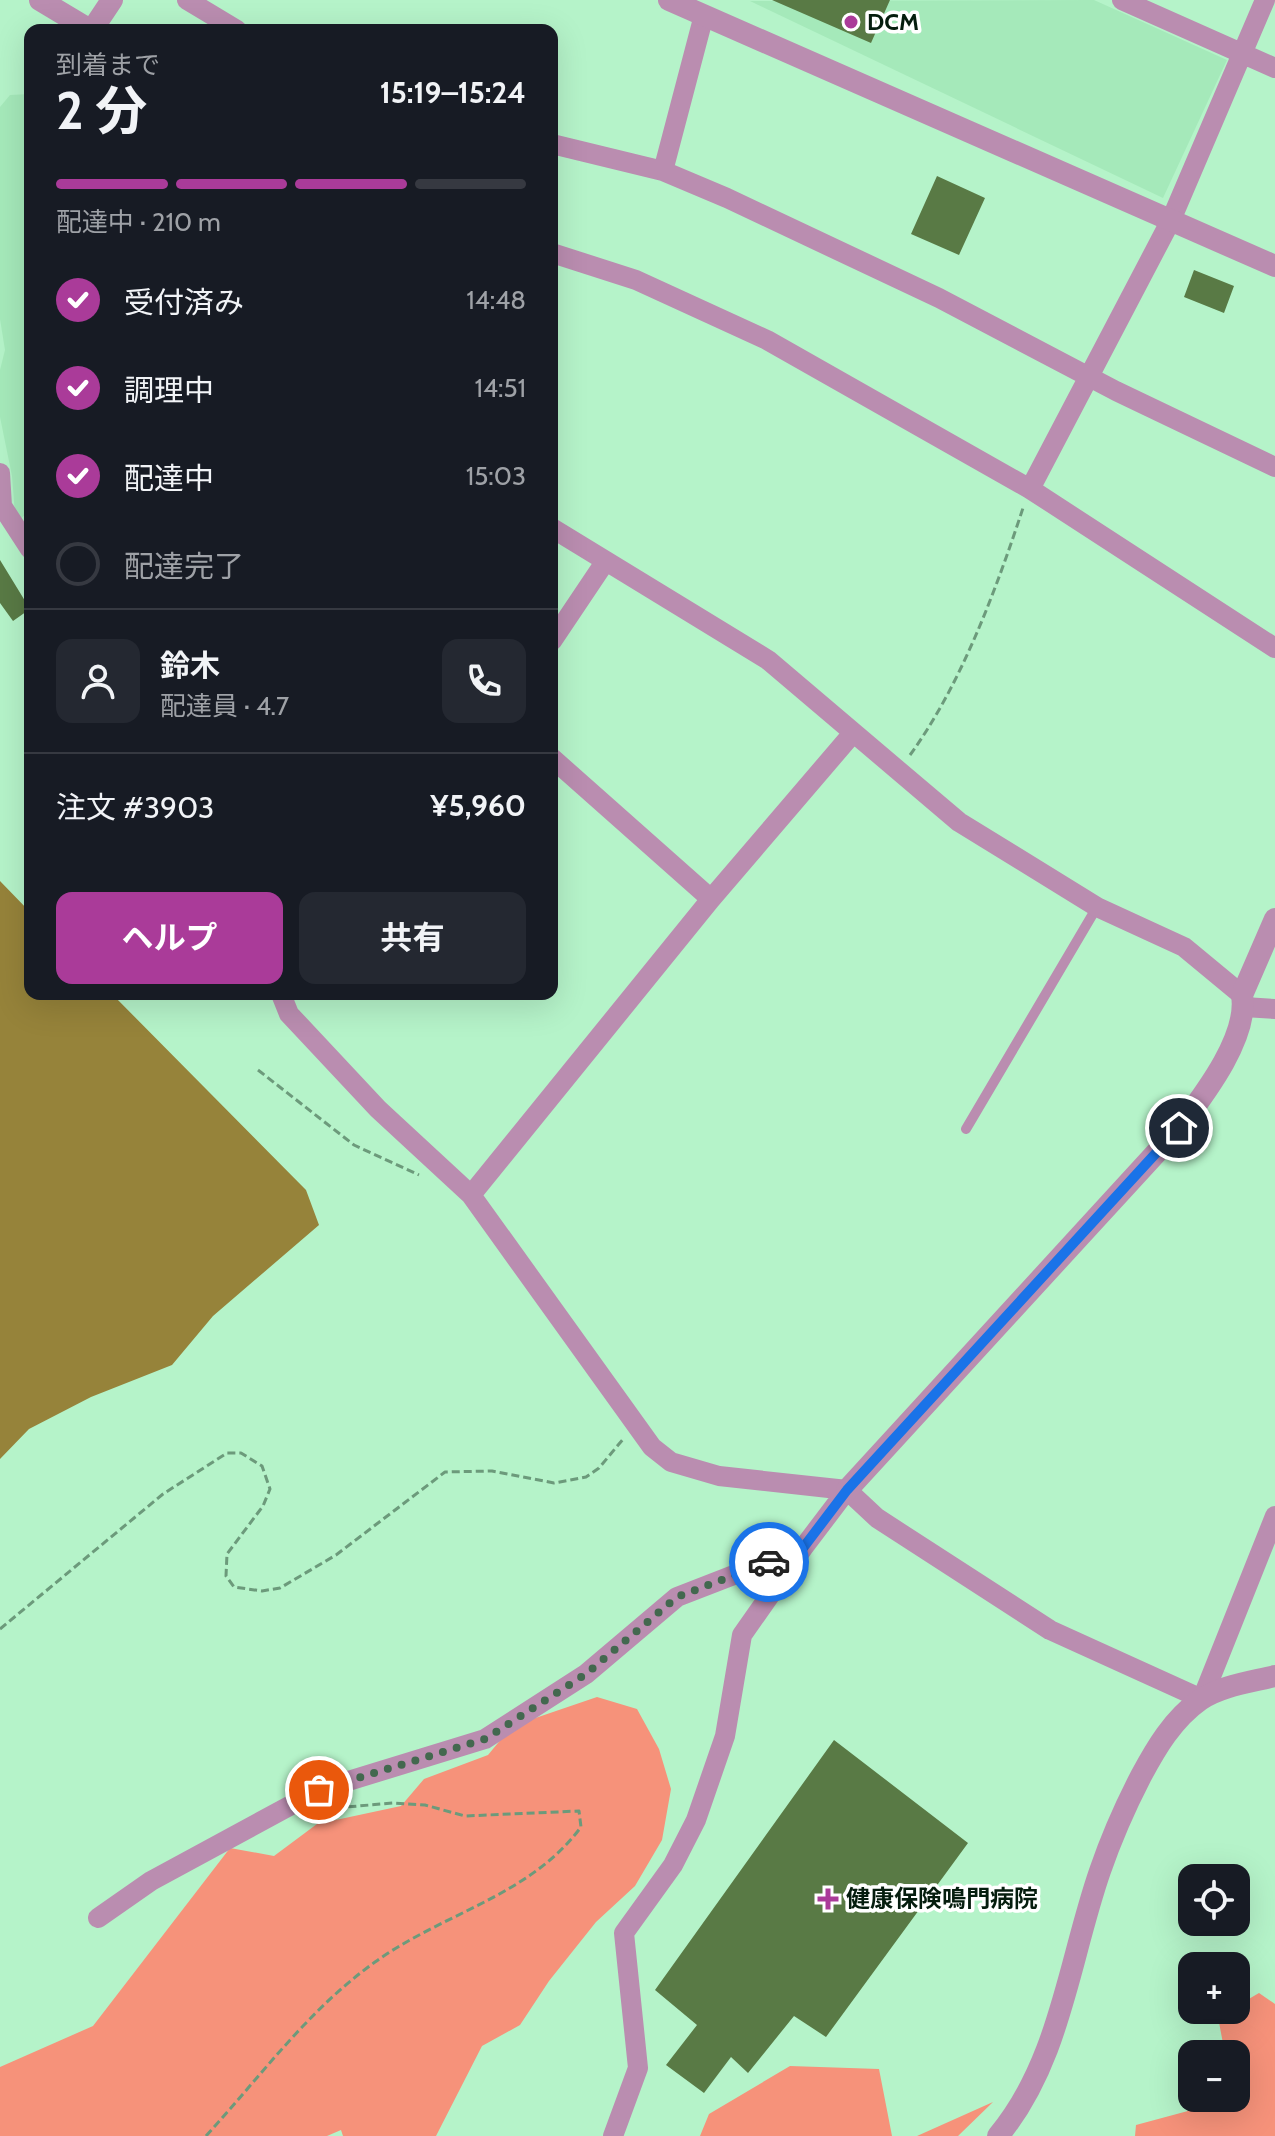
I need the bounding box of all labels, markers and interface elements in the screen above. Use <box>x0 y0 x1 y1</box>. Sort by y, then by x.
place label: DCM <box>867 7 919 36</box>
marker: DCM <box>842 13 860 31</box>
text: 到着まで <box>56 49 160 81</box>
text: 15:19–15:24 <box>380 74 526 111</box>
text: 2 分 <box>56 79 147 142</box>
text: 配達中 · 210 m <box>56 206 221 238</box>
icon: check <box>56 278 100 322</box>
text: 受付済み <box>124 284 244 321</box>
text: 14:48 <box>466 284 526 316</box>
icon: check <box>56 366 100 410</box>
text: 調理中 <box>124 372 214 409</box>
text: 14:51 <box>475 372 526 404</box>
icon: check <box>56 454 100 498</box>
text: 配達中 <box>124 460 214 497</box>
text: 15:03 <box>466 460 526 492</box>
text: 配達完了 <box>124 548 244 585</box>
button: person <box>56 639 140 723</box>
button: phone <box>442 639 526 723</box>
text: 鈴木 <box>160 647 220 684</box>
text: 配達員 · 4.7 <box>160 690 289 722</box>
text: ¥5,960 <box>430 787 526 824</box>
text: 注文 #3903 <box>56 789 214 826</box>
button: ヘルプ <box>56 892 283 984</box>
button: 共有 <box>299 892 526 984</box>
pin <box>1145 1094 1213 1162</box>
icon: home <box>1157 1106 1201 1150</box>
courier <box>729 1522 809 1602</box>
icon: car <box>747 1540 791 1584</box>
pin <box>285 1756 353 1824</box>
icon: bag <box>297 1768 341 1812</box>
map controls <box>1178 1864 1250 2112</box>
button: locate <box>1178 1864 1250 1936</box>
place label: 健康保険鳴門病院 <box>846 1884 1038 1913</box>
marker: 健康保険鳴門病院 <box>817 1888 839 1910</box>
button: + <box>1178 1952 1250 2024</box>
button: − <box>1178 2040 1250 2112</box>

